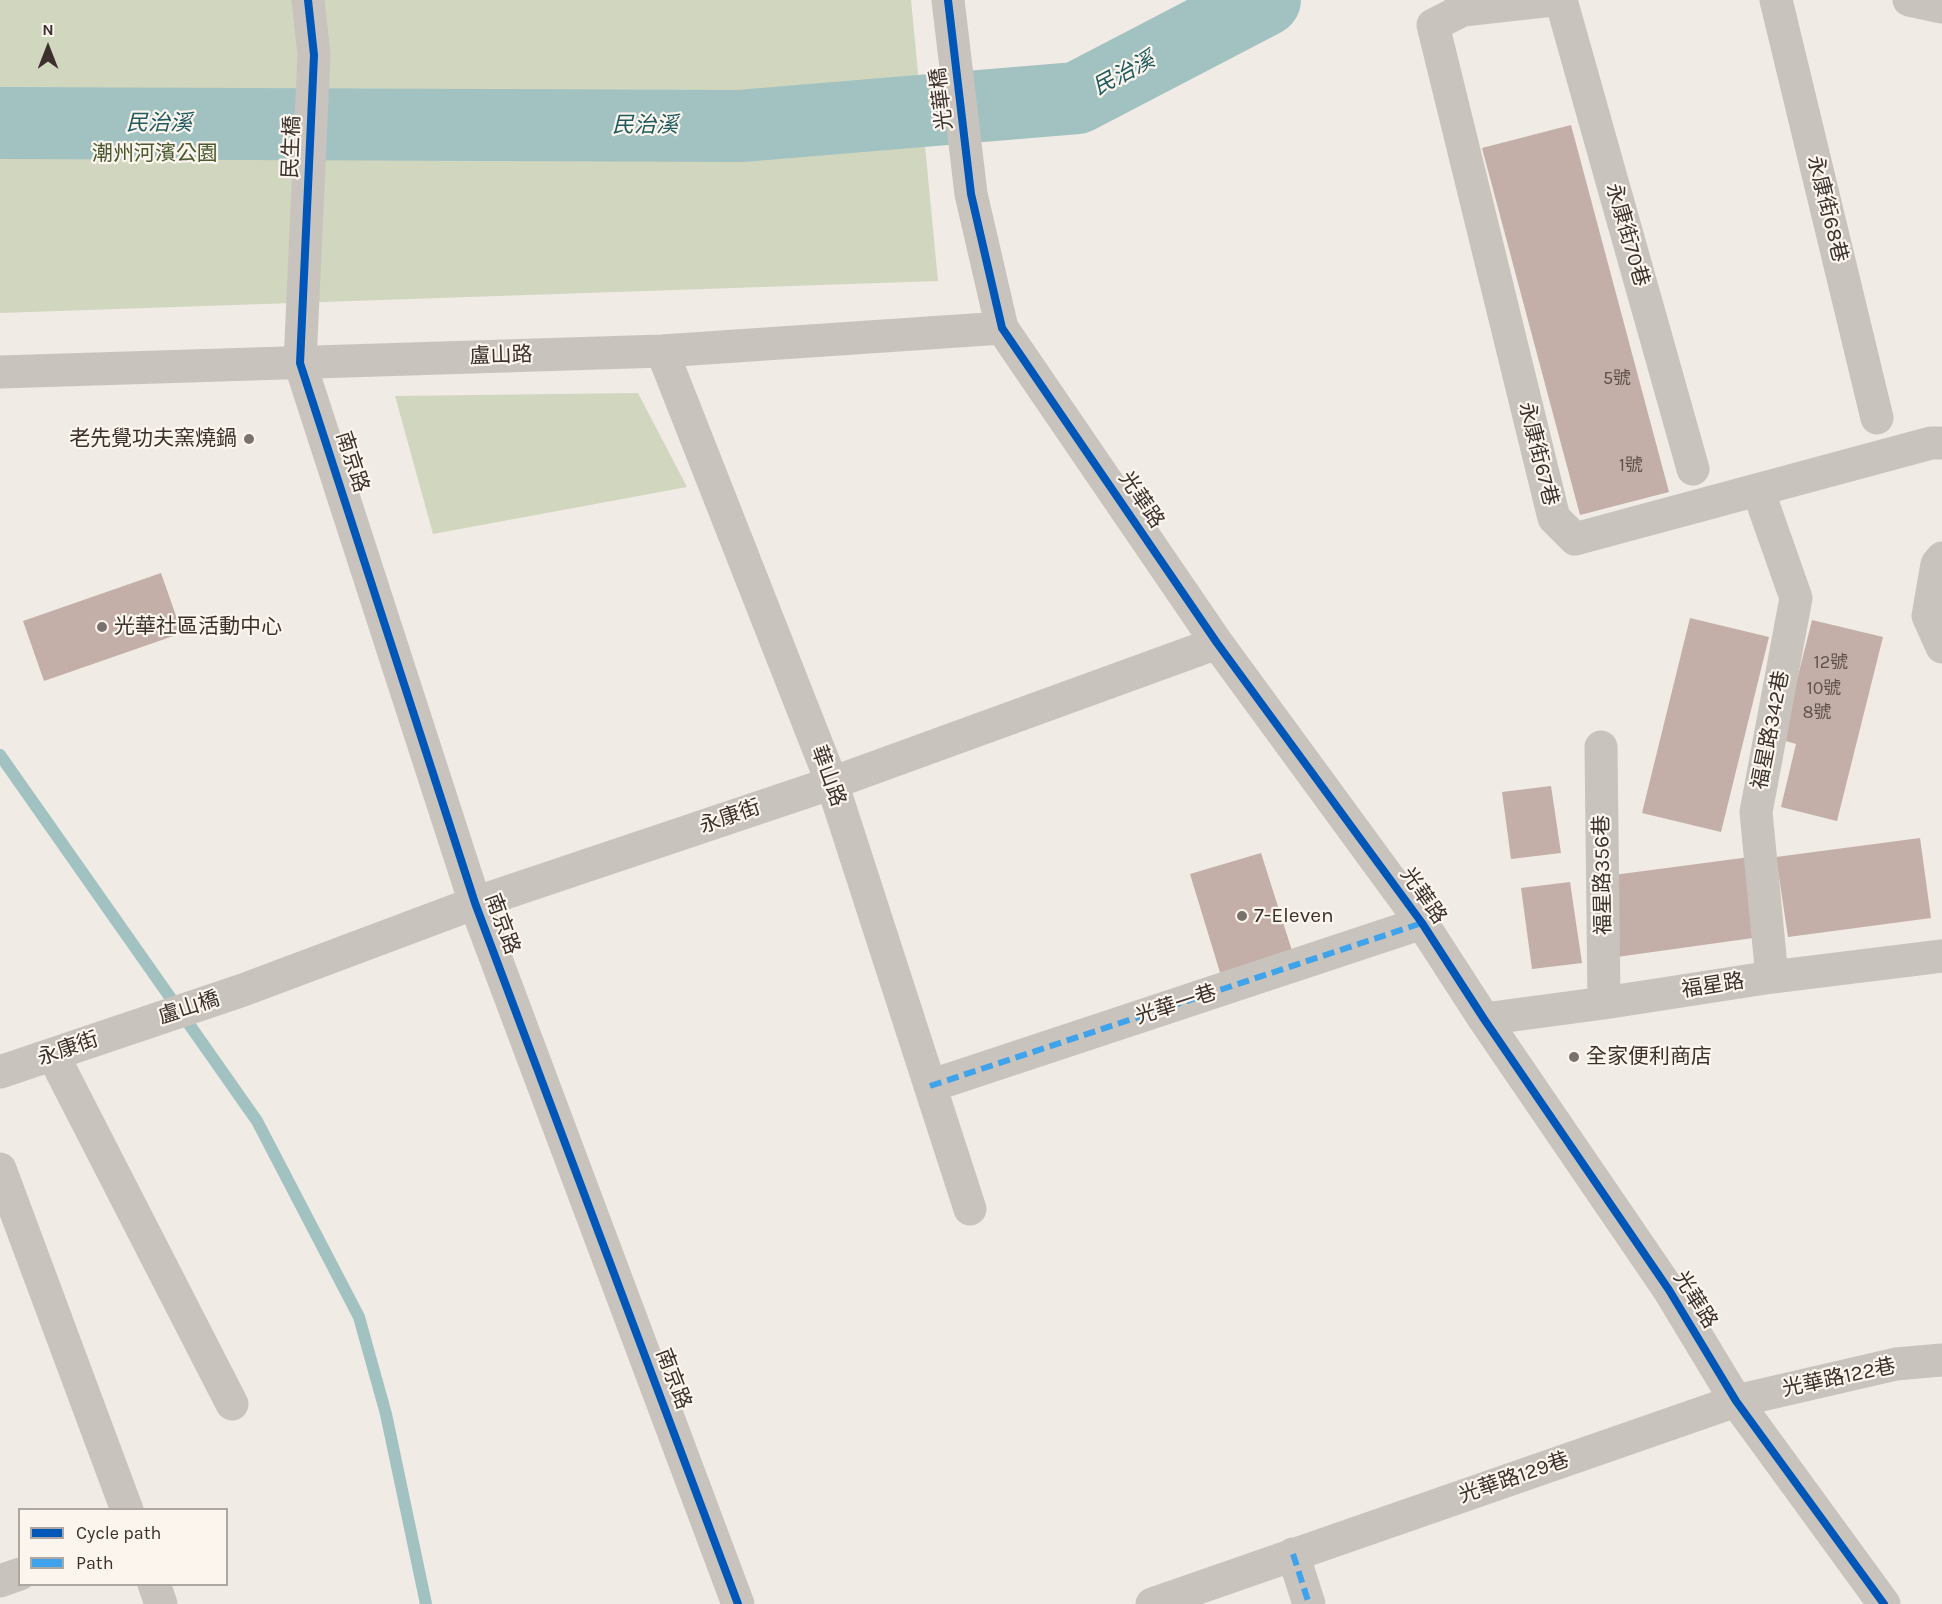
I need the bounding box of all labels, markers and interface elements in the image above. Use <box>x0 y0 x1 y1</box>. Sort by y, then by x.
north arrow <box>18 18 78 78</box>
text: N <box>42 20 54 39</box>
water label: 民治溪 <box>1089 47 1159 101</box>
street label: 光華橋 <box>926 66 958 132</box>
water label: 民治溪 <box>126 111 192 137</box>
water label: 民治溪 <box>612 113 678 139</box>
street label: 民生橋 <box>278 115 306 179</box>
park label: 潮州河濱公園 <box>92 141 218 167</box>
street label: 永康街68巷 <box>1802 153 1852 265</box>
street label: 永康街70巷 <box>1600 180 1654 290</box>
street label: 盧山路 <box>469 342 533 370</box>
house number: 5號 <box>1603 368 1631 390</box>
street label: 永康街67巷 <box>1513 400 1563 508</box>
place label: 老先覺功夫窯燒鍋 <box>69 426 237 452</box>
street label: 南京路 <box>330 428 374 496</box>
marker: 老先覺功夫窯燒鍋 <box>242 432 256 446</box>
house number: 1號 <box>1619 455 1643 477</box>
street label: 光華路 <box>1113 467 1169 533</box>
place label: 光華社區活動中心 <box>114 614 282 640</box>
marker: 光華社區活動中心 <box>95 620 109 634</box>
house number: 12號 <box>1814 652 1848 674</box>
street label: 福星路342巷 <box>1747 669 1795 791</box>
house number: 10號 <box>1807 678 1841 700</box>
house number: 8號 <box>1802 702 1832 724</box>
street label: 華山路 <box>805 742 851 810</box>
street label: 永康街 <box>696 795 764 839</box>
street label: 福星路356巷 <box>1589 815 1617 935</box>
street label: 光華路 <box>1395 863 1451 929</box>
street label: 南京路 <box>479 890 525 958</box>
place label: 7-Eleven <box>1254 903 1334 929</box>
marker: 7-Eleven <box>1235 909 1249 923</box>
street label: 福星路 <box>1680 969 1746 1003</box>
street label: 光華一巷 <box>1132 980 1220 1030</box>
street label: 盧山橋 <box>155 986 223 1030</box>
street label: 永康街 <box>34 1027 102 1071</box>
place label: 全家便利商店 <box>1586 1044 1712 1070</box>
marker: 全家便利商店 <box>1567 1050 1581 1064</box>
street label: 光華路 <box>1668 1267 1722 1333</box>
street label: 南京路 <box>650 1345 696 1413</box>
street label: 光華路122巷 <box>1780 1354 1898 1402</box>
street label: 光華路129巷 <box>1455 1447 1573 1509</box>
legend <box>18 1508 228 1586</box>
text: Cycle path <box>76 1522 161 1544</box>
text: Path <box>76 1552 114 1574</box>

